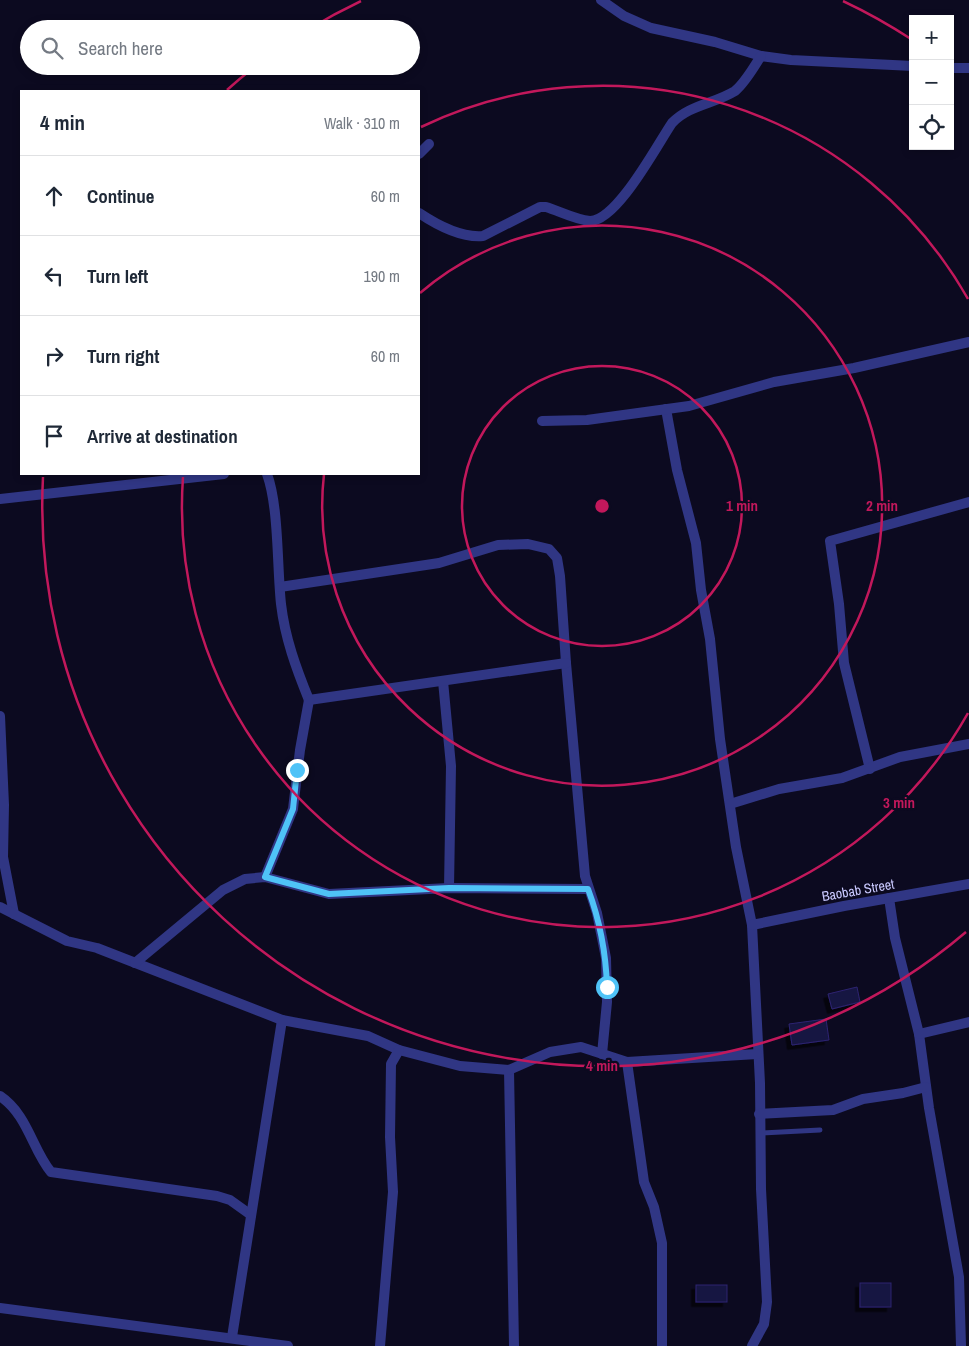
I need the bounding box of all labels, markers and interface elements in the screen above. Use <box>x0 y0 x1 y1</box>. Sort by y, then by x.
map controls <box>909 15 954 150</box>
button: + <box>909 15 954 60</box>
search box <box>20 20 420 75</box>
icon: search <box>38 34 66 62</box>
text: Search here <box>78 35 163 61</box>
button: − <box>909 60 954 105</box>
button: locate <box>909 105 954 150</box>
text: 4 min <box>40 108 85 137</box>
text: Walk · 310 m <box>324 112 400 134</box>
icon: ahead <box>40 182 68 210</box>
text: Continue <box>87 183 155 209</box>
text: 60 m <box>371 185 400 207</box>
icon: left <box>40 262 68 290</box>
text: Turn left <box>87 263 148 289</box>
text: 190 m <box>364 265 400 287</box>
icon: right <box>40 342 68 370</box>
text: Turn right <box>87 343 159 369</box>
text: 60 m <box>371 345 400 367</box>
icon: arrive <box>40 422 68 450</box>
text: Arrive at destination <box>87 423 238 449</box>
text: 1 min <box>726 495 758 516</box>
text: 2 min <box>866 495 898 516</box>
centre of rings <box>593 497 611 515</box>
route end <box>286 759 309 782</box>
text: 3 min <box>883 792 915 813</box>
street label: Baobab Street <box>820 875 896 905</box>
route start <box>596 976 619 999</box>
text: 4 min <box>586 1055 618 1076</box>

